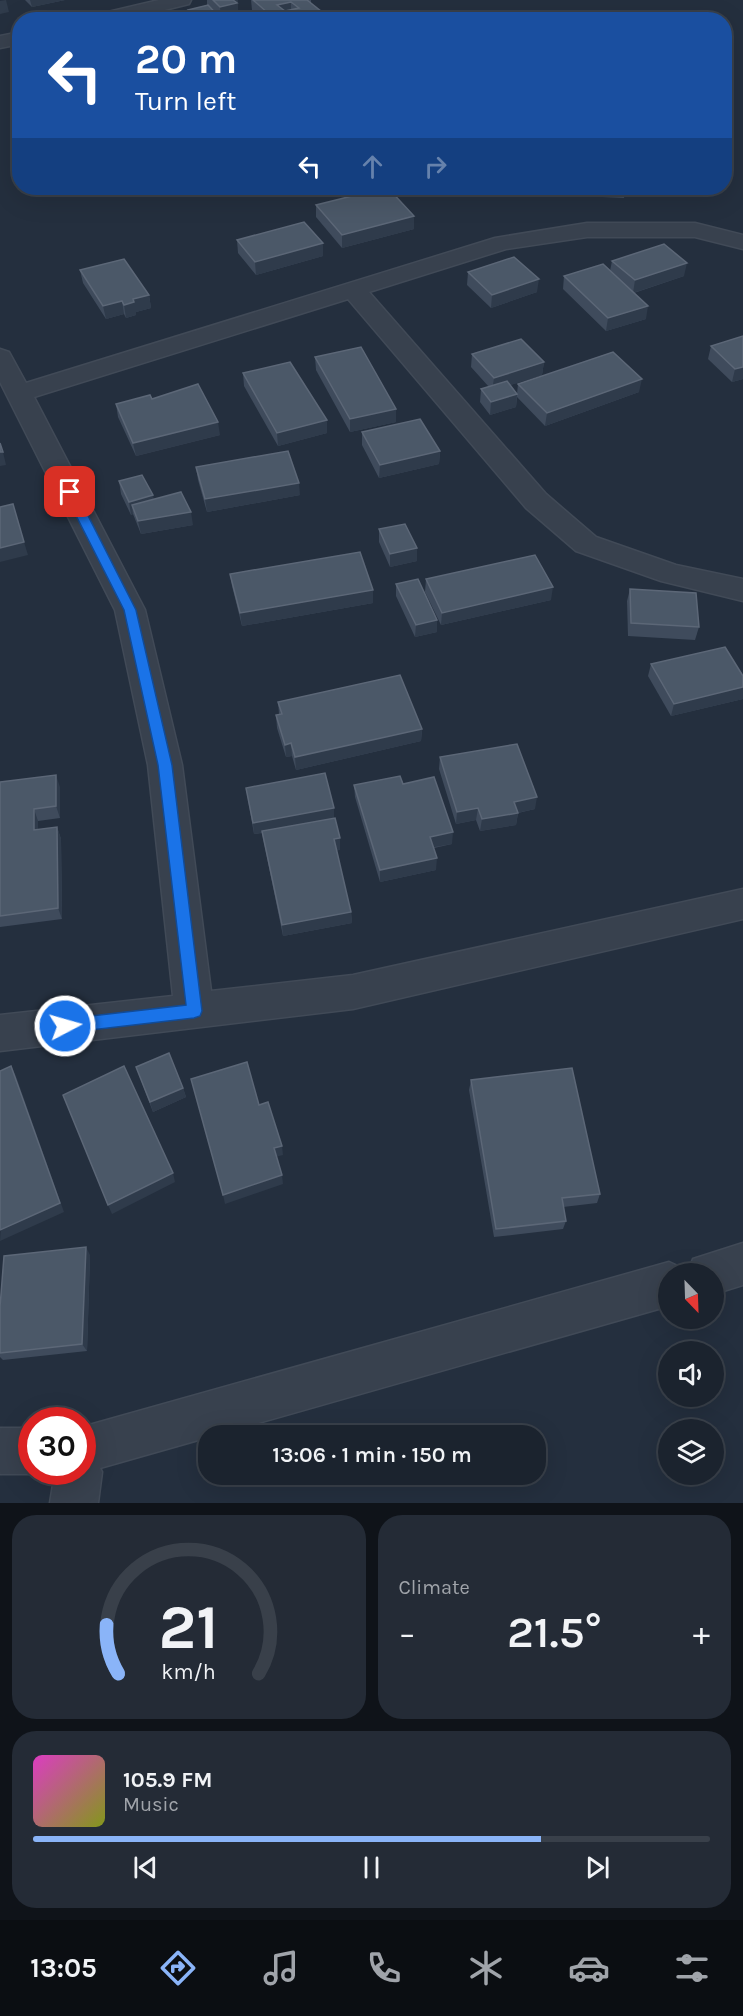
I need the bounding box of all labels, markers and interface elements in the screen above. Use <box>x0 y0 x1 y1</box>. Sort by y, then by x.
text: 20 m <box>135 34 237 84</box>
icon: left <box>36 36 114 114</box>
text: Turn left <box>135 85 236 117</box>
icon: left <box>293 150 326 183</box>
icon: ahead <box>356 150 389 183</box>
icon: right <box>419 150 452 183</box>
pin <box>44 466 95 517</box>
icon: arrive <box>53 475 86 508</box>
position arrow <box>33 994 97 1058</box>
north arrow <box>658 1263 724 1329</box>
map controls <box>658 1263 724 1485</box>
button: sound <box>658 1341 724 1407</box>
speed limit sign: 30 <box>18 1407 96 1485</box>
button: layers <box>658 1419 724 1485</box>
text: 13:06 · 1 min · 150 m <box>272 1442 472 1468</box>
text: Climate <box>399 1576 470 1599</box>
text: 21 <box>159 1591 219 1664</box>
text: 21.5° <box>507 1606 602 1658</box>
text: − <box>399 1614 416 1652</box>
text: + <box>693 1614 710 1652</box>
text: km/h <box>162 1659 216 1684</box>
text: 105.9 FM <box>123 1767 213 1793</box>
text: Music <box>123 1793 179 1816</box>
icon: previous <box>129 1851 162 1884</box>
icon: pause <box>355 1851 388 1884</box>
icon: next <box>581 1851 614 1884</box>
icon: directions <box>157 1947 199 1989</box>
icon: music <box>260 1947 302 1989</box>
icon: phone <box>363 1947 405 1989</box>
icon: climate <box>465 1947 507 1989</box>
icon: car <box>568 1947 610 1989</box>
icon: filters <box>671 1947 713 1989</box>
text: 13:05 <box>30 1952 97 1984</box>

